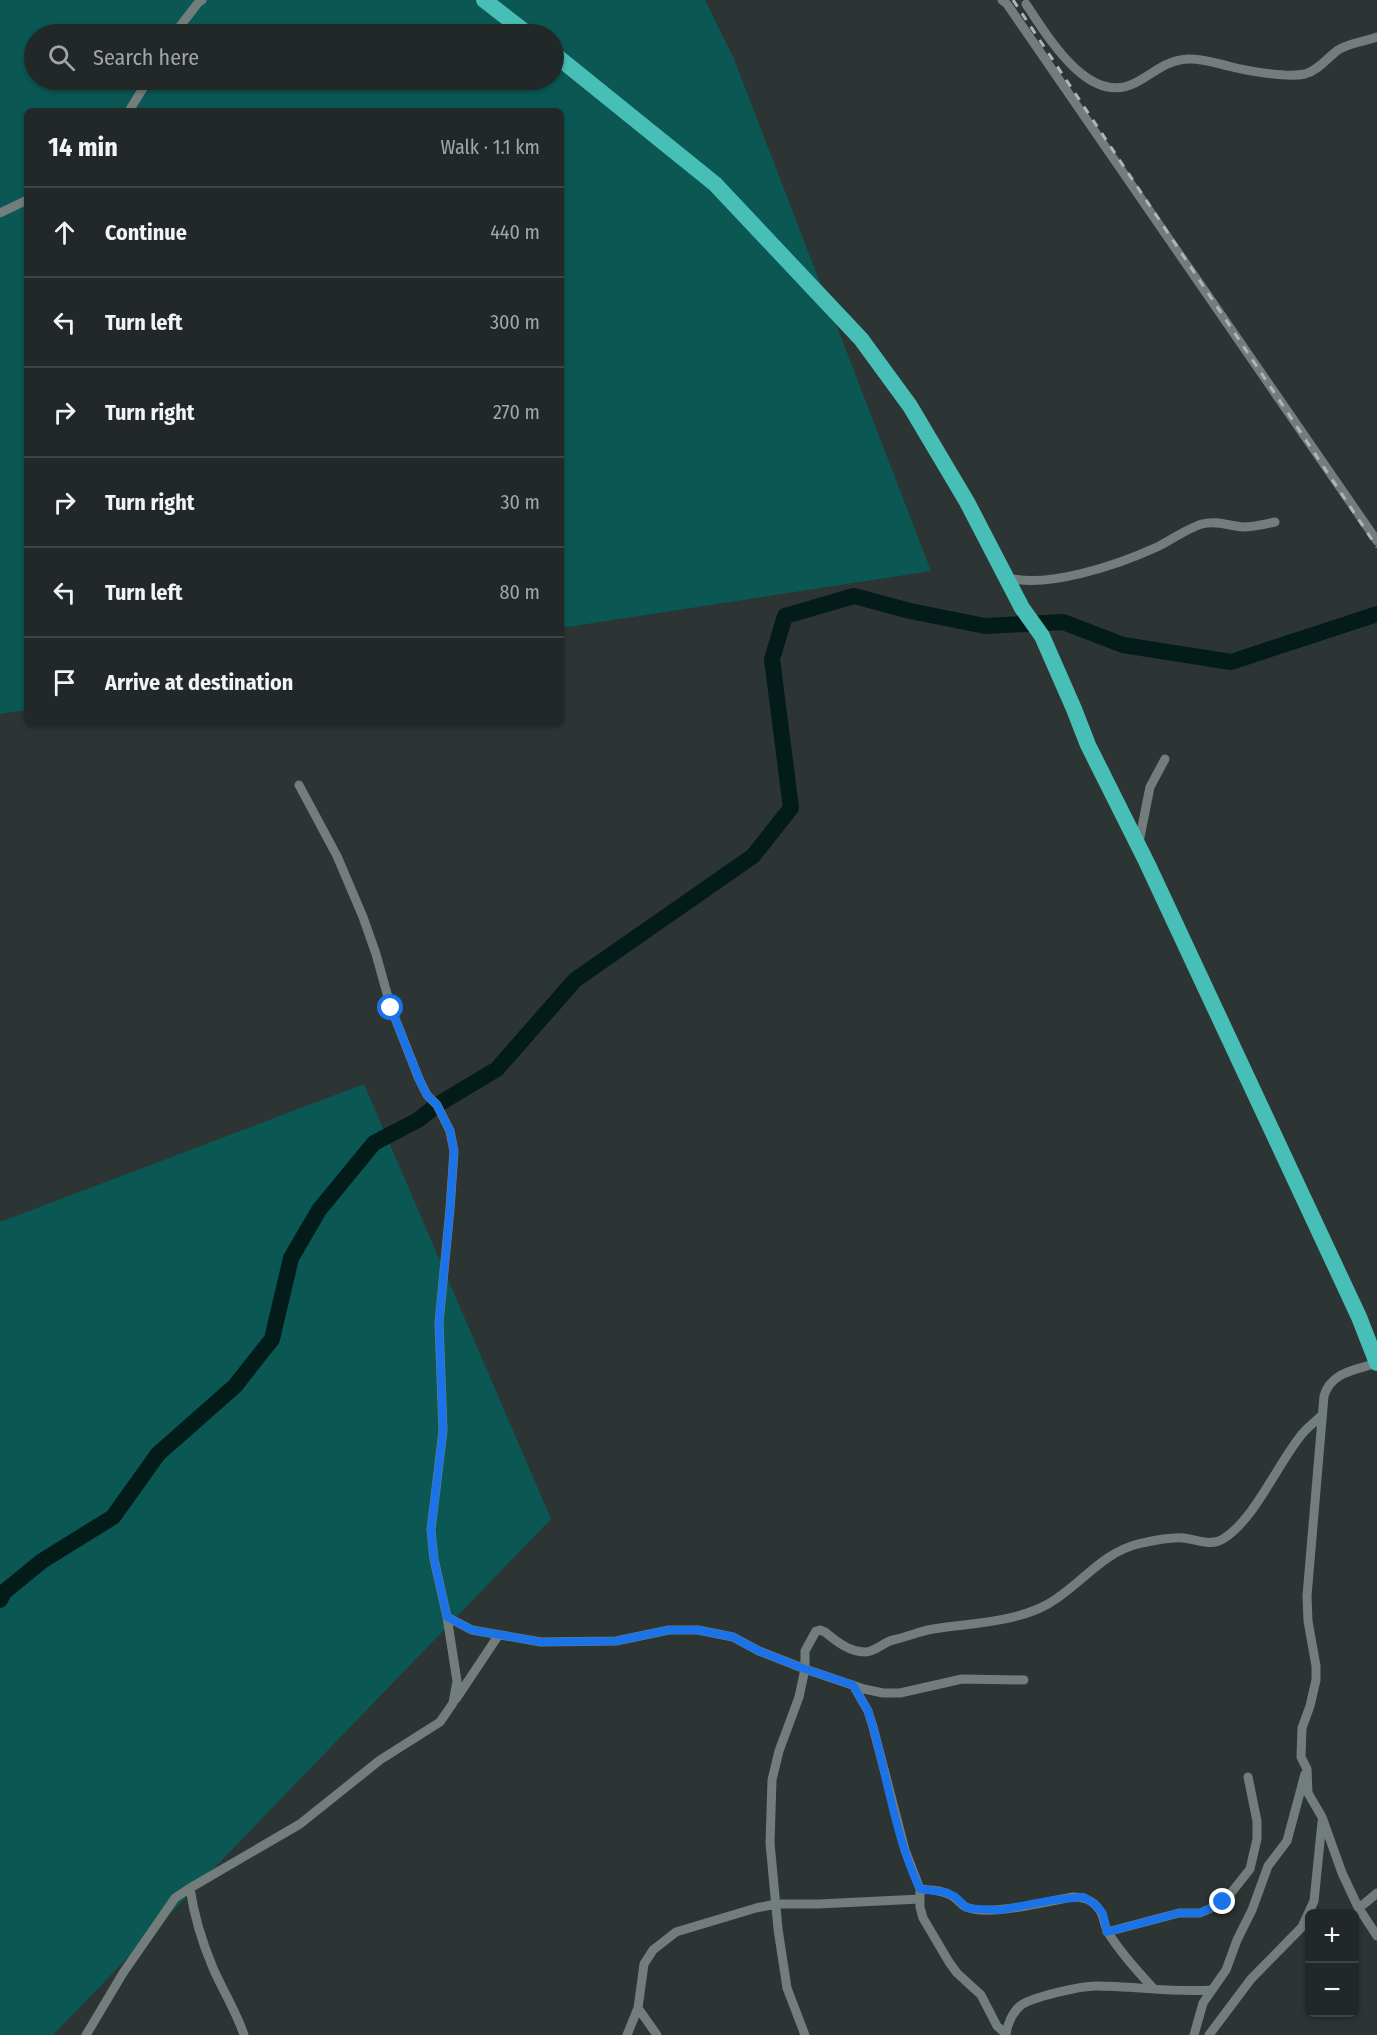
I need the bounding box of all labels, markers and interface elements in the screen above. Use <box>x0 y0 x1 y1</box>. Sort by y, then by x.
search box <box>24 24 564 90</box>
icon: search <box>45 41 78 74</box>
text: Search here <box>93 44 199 71</box>
text: 14 min <box>48 132 118 163</box>
text: Walk · 1.1 km <box>441 135 540 159</box>
icon: ahead <box>48 216 81 249</box>
text: Continue <box>105 219 187 246</box>
text: 440 m <box>490 220 540 244</box>
icon: left <box>48 306 81 339</box>
text: Turn left <box>105 309 183 336</box>
text: 300 m <box>490 310 540 334</box>
icon: right <box>48 396 81 429</box>
text: Turn right <box>105 399 194 426</box>
text: 270 m <box>493 400 540 424</box>
icon: right <box>48 486 81 519</box>
text: Turn right <box>105 489 194 516</box>
text: 30 m <box>500 490 540 514</box>
icon: left <box>48 576 81 609</box>
text: Turn left <box>105 579 183 606</box>
text: 80 m <box>500 580 540 604</box>
icon: arrive <box>48 666 81 699</box>
text: Arrive at destination <box>105 669 293 696</box>
route start <box>377 994 403 1020</box>
route end <box>1209 1888 1235 1914</box>
map controls <box>1305 1909 1359 2017</box>
button: + <box>1305 1909 1359 1963</box>
button: − <box>1305 1963 1359 2017</box>

